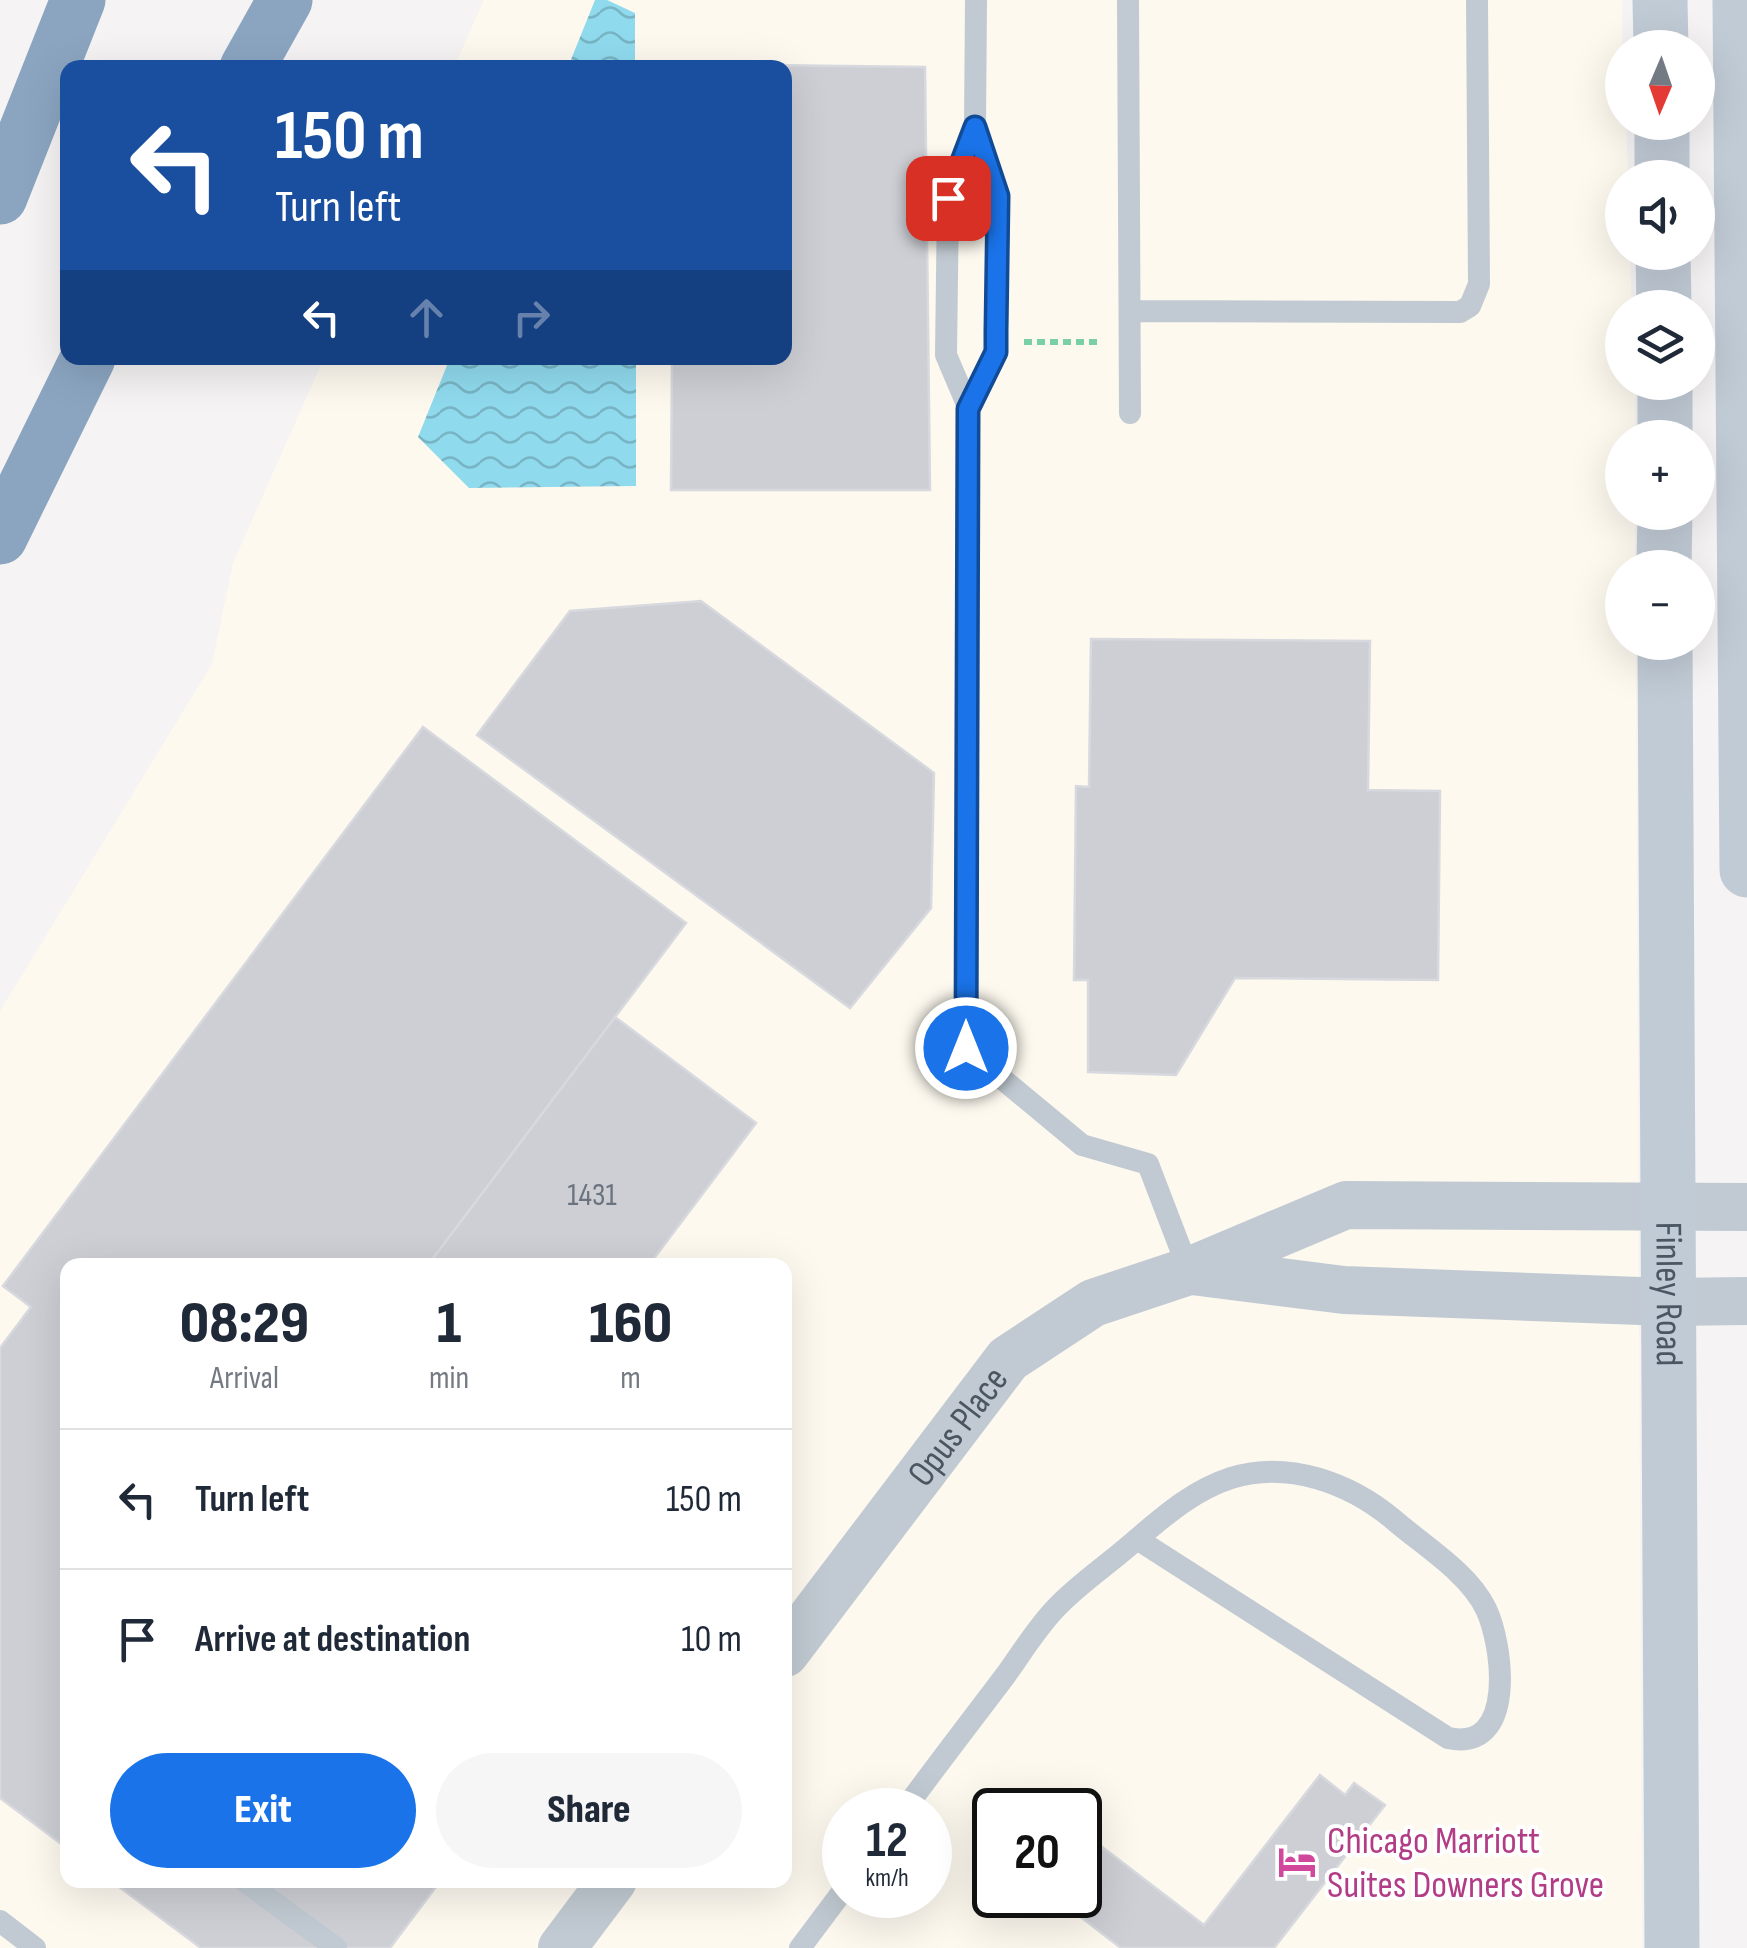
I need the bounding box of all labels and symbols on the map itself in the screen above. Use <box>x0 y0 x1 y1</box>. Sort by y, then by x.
north arrow <box>1605 30 1715 140</box>
pin <box>906 156 991 241</box>
position arrow <box>914 996 1018 1100</box>
house number: 1431 <box>567 1176 617 1215</box>
street label: Finley Road <box>1645 1222 1691 1366</box>
street label: Opus Place <box>899 1358 1018 1495</box>
speed limit sign: 20 <box>972 1788 1102 1918</box>
place label: Chicago Marriott Suites Downers Grove <box>1327 1819 1604 1908</box>
hotel icon: Chicago Marriott Suites Downers Grove <box>1276 1841 1318 1883</box>

